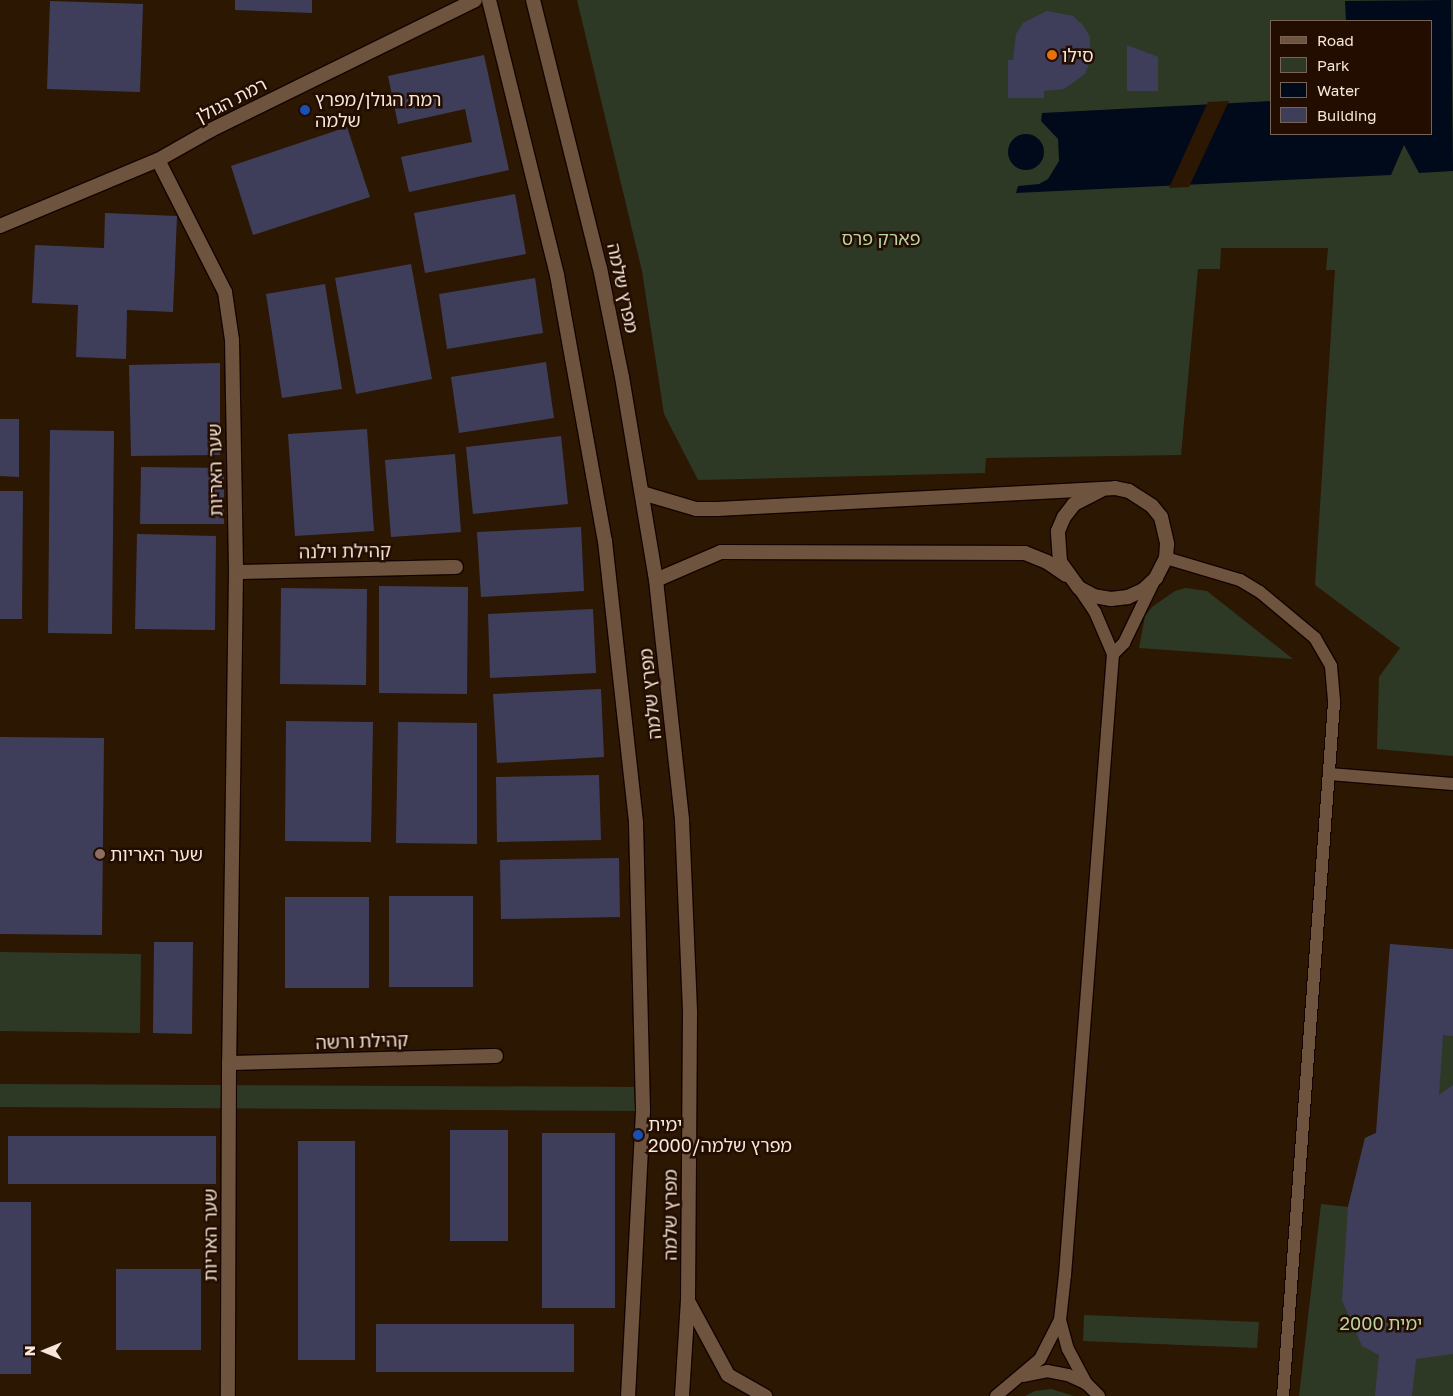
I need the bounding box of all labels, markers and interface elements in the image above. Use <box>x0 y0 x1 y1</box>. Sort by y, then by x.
legend <box>1270 20 1433 135</box>
text: Road <box>1317 31 1354 49</box>
place label: סילו <box>1062 44 1094 66</box>
marker: סילו <box>1046 49 1058 61</box>
text: Park <box>1317 56 1349 74</box>
street label: רמת הגולן <box>192 73 270 127</box>
text: Water <box>1317 81 1360 99</box>
place label: רמת הגולן/מפרץ שלמה <box>315 89 442 132</box>
marker: רמת הגולן/מפרץ שלמה <box>299 104 311 116</box>
text: Building <box>1317 106 1377 124</box>
park label: פארק פרס <box>842 227 920 249</box>
street label: מפרץ שלמה <box>603 241 643 335</box>
street label: שער האריות <box>203 423 227 517</box>
street label: קהילת וילנה <box>299 539 391 563</box>
street label: מפרץ שלמה <box>634 647 666 741</box>
place label: שער האריות <box>110 843 203 865</box>
marker: שער האריות <box>94 848 106 860</box>
street label: קהילת ורשה <box>315 1029 409 1053</box>
place label: ימית 2000/מפרץ שלמה <box>648 1114 792 1156</box>
marker: ימית 2000/מפרץ שלמה <box>632 1129 644 1141</box>
street label: מפרץ שלמה <box>659 1169 681 1261</box>
street label: שער האריות <box>199 1189 221 1281</box>
park label: ימית 2000 <box>1340 1312 1422 1334</box>
north arrow <box>20 1326 70 1376</box>
text: N <box>21 1346 38 1356</box>

